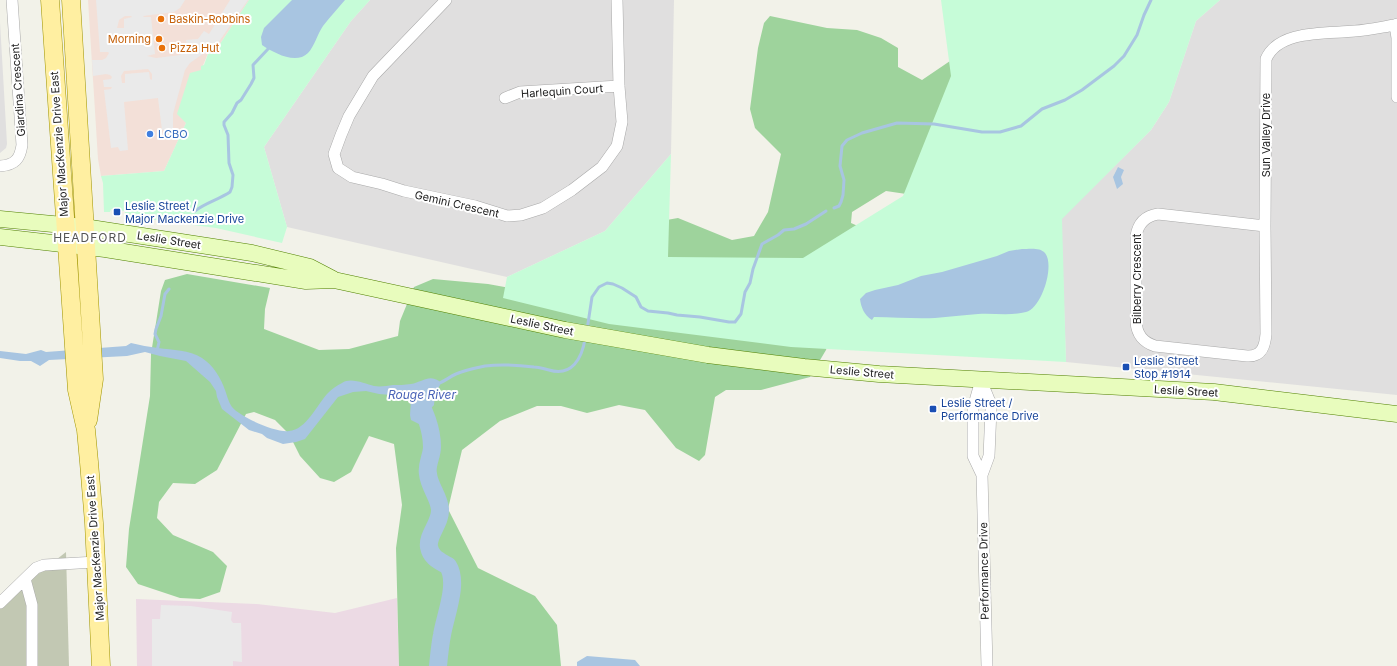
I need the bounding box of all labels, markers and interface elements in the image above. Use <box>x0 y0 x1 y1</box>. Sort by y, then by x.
place label: Baskin-Robbins <box>169 12 251 26</box>
marker: Baskin-Robbins <box>156 14 166 24</box>
place label: Morning <box>108 32 151 46</box>
marker: Morning <box>154 34 164 44</box>
place label: Pizza Hut <box>170 41 220 55</box>
street label: Giardina Crescent <box>8 43 28 137</box>
marker: Pizza Hut <box>157 43 167 53</box>
street label: Major MacKenzie Drive East <box>47 70 71 217</box>
street label: Harlequin Court <box>520 81 604 101</box>
street label: Sun Valley Drive <box>1259 93 1273 177</box>
place label: LCBO <box>158 127 188 141</box>
marker: LCBO <box>145 129 155 139</box>
street label: Gemini Crescent <box>413 187 501 221</box>
place label: Leslie Street / Major Mackenzie Drive <box>125 199 244 226</box>
marker: Leslie Street / Major Mackenzie Drive <box>112 207 122 217</box>
street label: Leslie Street <box>136 228 202 252</box>
district label: HEADFORD <box>53 230 127 245</box>
street label: Bilberry Crescent <box>1130 233 1144 324</box>
street label: Leslie Street <box>509 311 575 339</box>
place label: Leslie Street Stop #1914 <box>1134 354 1199 381</box>
street label: Leslie Street <box>829 362 895 382</box>
marker: Leslie Street Stop #1914 <box>1121 362 1131 372</box>
street label: Leslie Street <box>1154 382 1219 400</box>
water label: Rouge River <box>388 387 457 402</box>
place label: Leslie Street / Performance Drive <box>941 396 1039 423</box>
marker: Leslie Street / Performance Drive <box>928 404 938 414</box>
street label: Major MacKenzie Drive East <box>83 474 107 621</box>
street label: Performance Drive <box>976 522 992 620</box>

